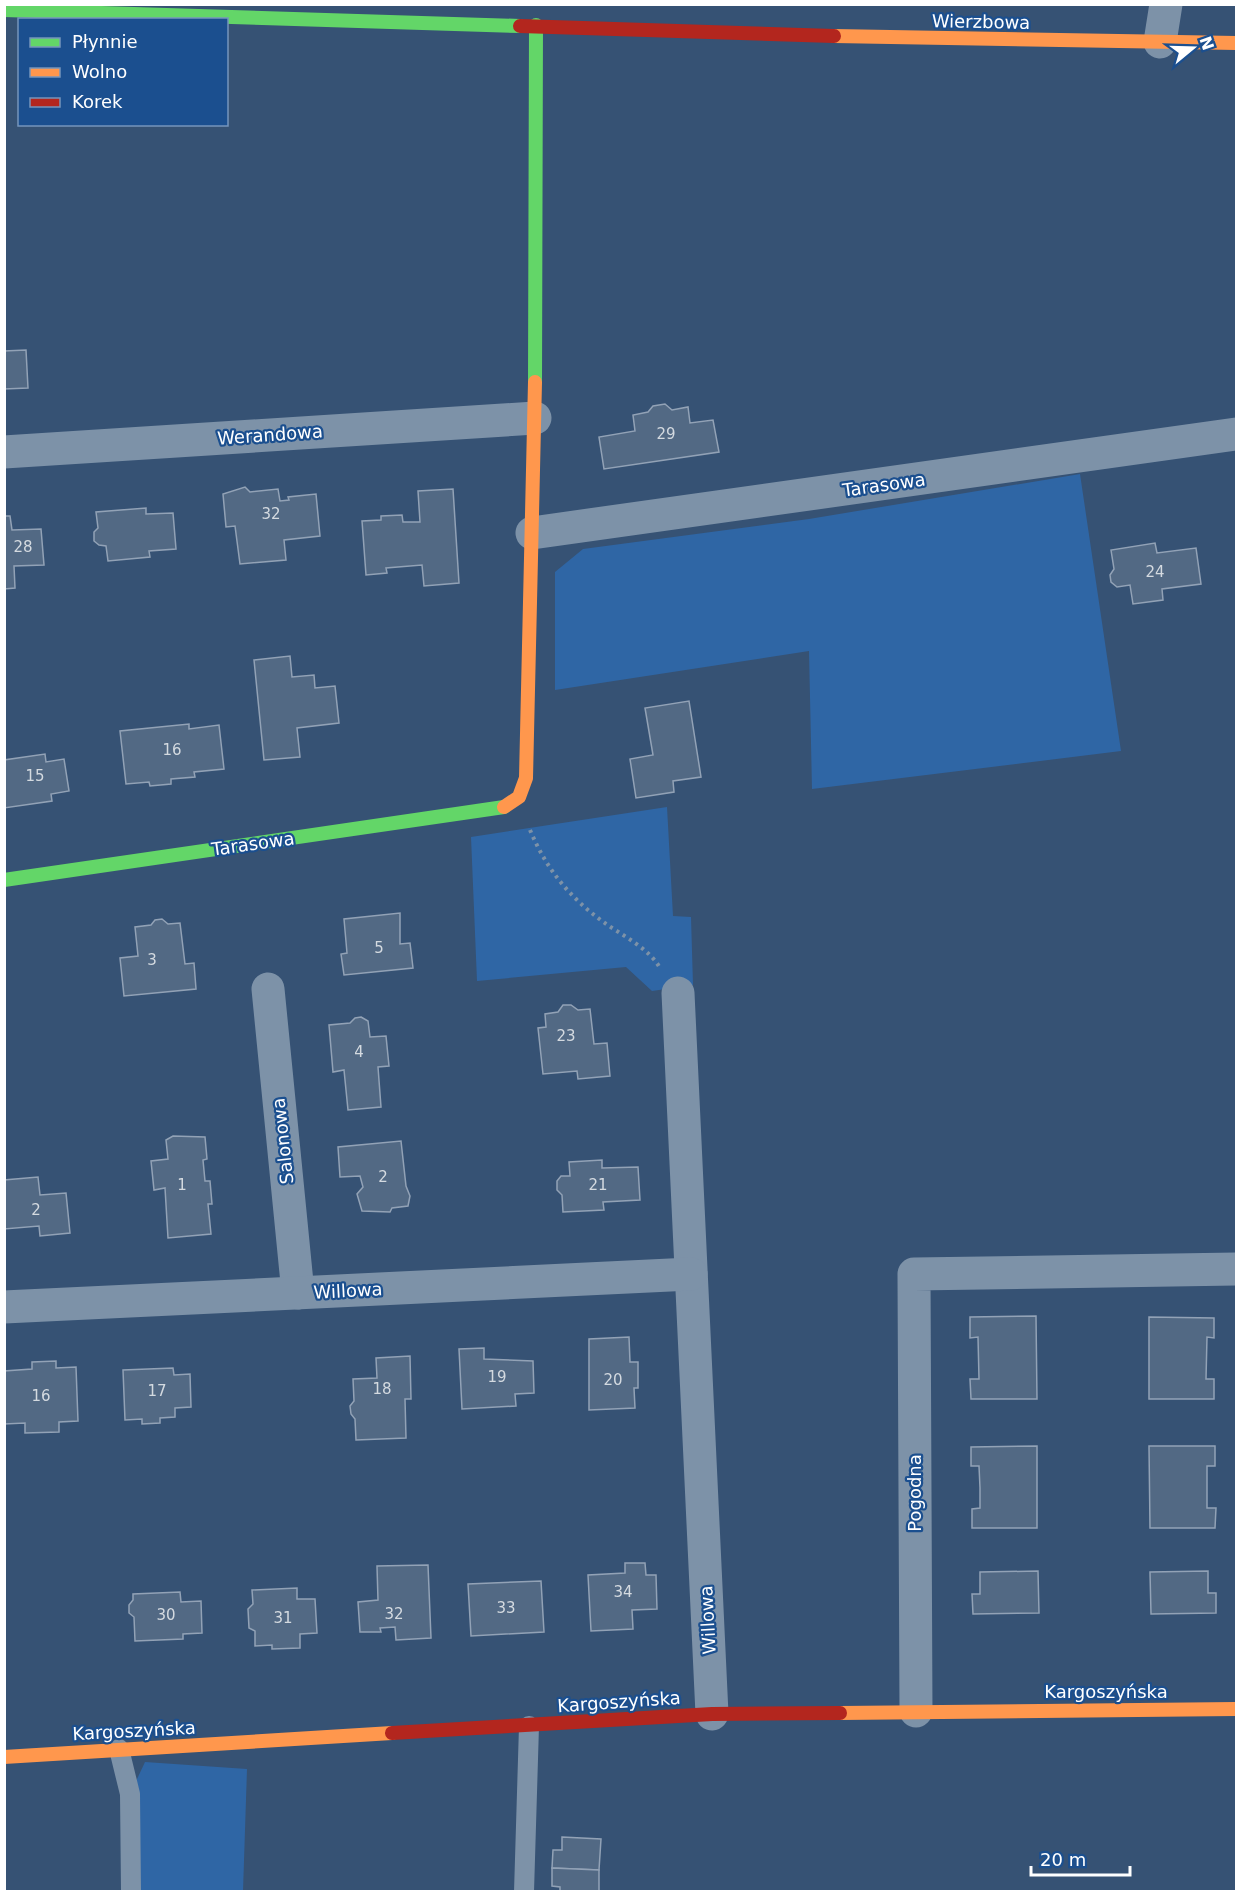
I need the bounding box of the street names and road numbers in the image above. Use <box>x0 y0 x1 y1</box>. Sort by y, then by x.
street label: Wierzbowa <box>932 10 1030 33</box>
street label: Werandowa <box>216 420 323 449</box>
street label: Tarasowa <box>840 468 927 501</box>
street label: Tarasowa <box>209 827 296 860</box>
street label: Salonowa <box>268 1097 297 1185</box>
street label: Willowa <box>313 1278 383 1303</box>
street label: Pogodna <box>904 1454 925 1532</box>
street label: Willowa <box>695 1585 720 1655</box>
street label: Kargoszyńska <box>1044 1681 1168 1702</box>
street label: Kargoszyńska <box>557 1687 681 1716</box>
street label: Kargoszyńska <box>72 1717 196 1744</box>

